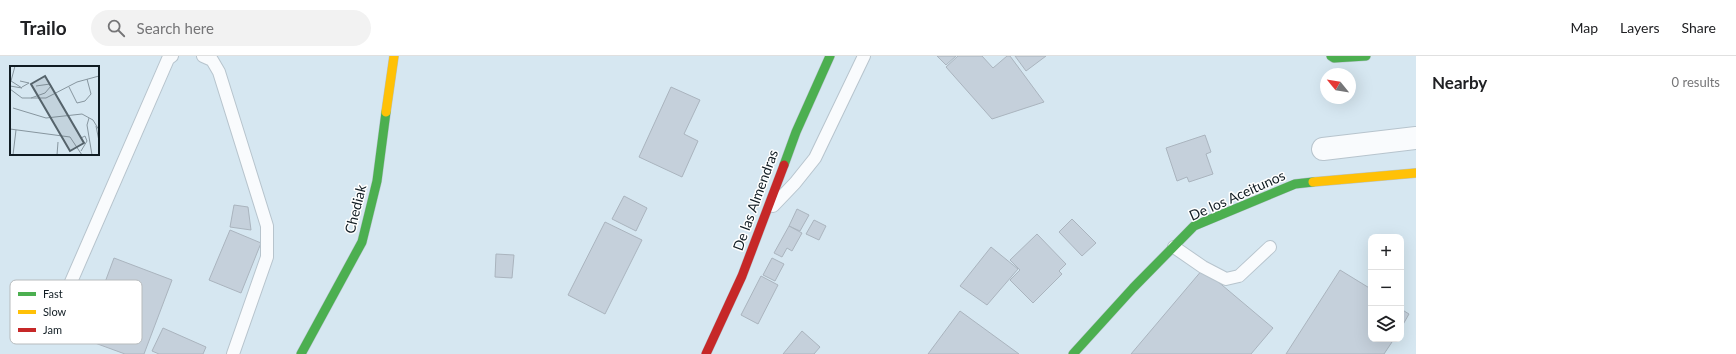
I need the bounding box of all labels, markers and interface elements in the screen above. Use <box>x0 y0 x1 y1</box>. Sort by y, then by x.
search box <box>91 10 371 46</box>
text: Trailo <box>20 16 67 39</box>
icon: search <box>105 17 127 39</box>
text: Search here <box>137 19 214 37</box>
text: Map <box>1570 19 1598 36</box>
text: Layers <box>1620 19 1660 36</box>
text: Share <box>1682 19 1716 36</box>
inset map <box>10 66 99 155</box>
north arrow <box>1320 68 1356 104</box>
text: Nearby <box>1432 72 1487 93</box>
text: 0 results <box>1672 74 1720 90</box>
street label: De las Almendras <box>729 147 781 253</box>
street label: De los Aceitunos <box>1186 166 1288 224</box>
street label: Chediak <box>341 182 369 235</box>
map controls <box>1368 234 1404 342</box>
button: + <box>1368 234 1404 270</box>
button: − <box>1368 270 1404 306</box>
legend <box>10 280 142 344</box>
text: Fast <box>43 287 63 300</box>
text: Slow <box>43 305 67 318</box>
button: layers <box>1368 306 1404 342</box>
text: Jam <box>43 323 62 336</box>

